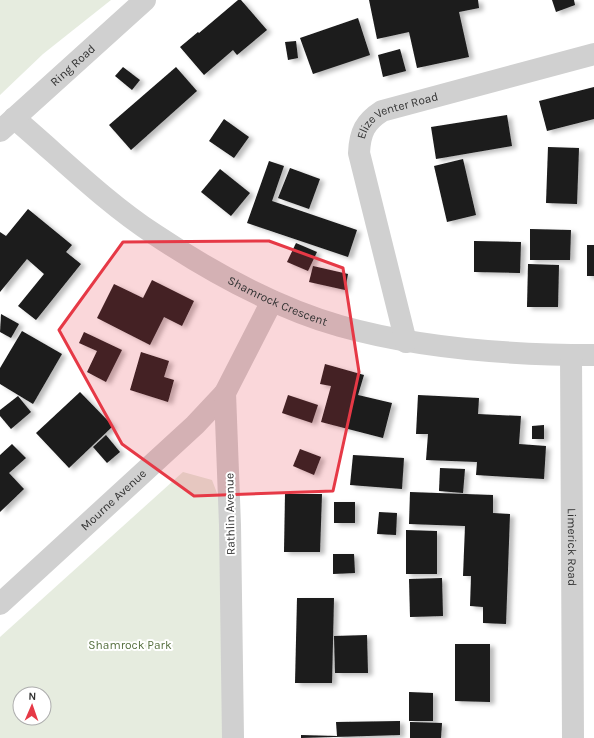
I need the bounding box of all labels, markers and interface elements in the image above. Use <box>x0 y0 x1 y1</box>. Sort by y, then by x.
street label: Ring Road <box>47 42 98 89</box>
street label: Elize Venter Road <box>354 89 440 141</box>
street label: Shamrock Crescent <box>225 273 330 329</box>
street label: Mourne Avenue <box>78 466 149 533</box>
street label: Rathlin Avenue <box>222 473 238 555</box>
street label: Limerick Road <box>565 508 579 586</box>
park label: Shamrock Park <box>88 638 172 652</box>
north arrow <box>12 686 52 726</box>
text: N <box>28 690 37 703</box>

